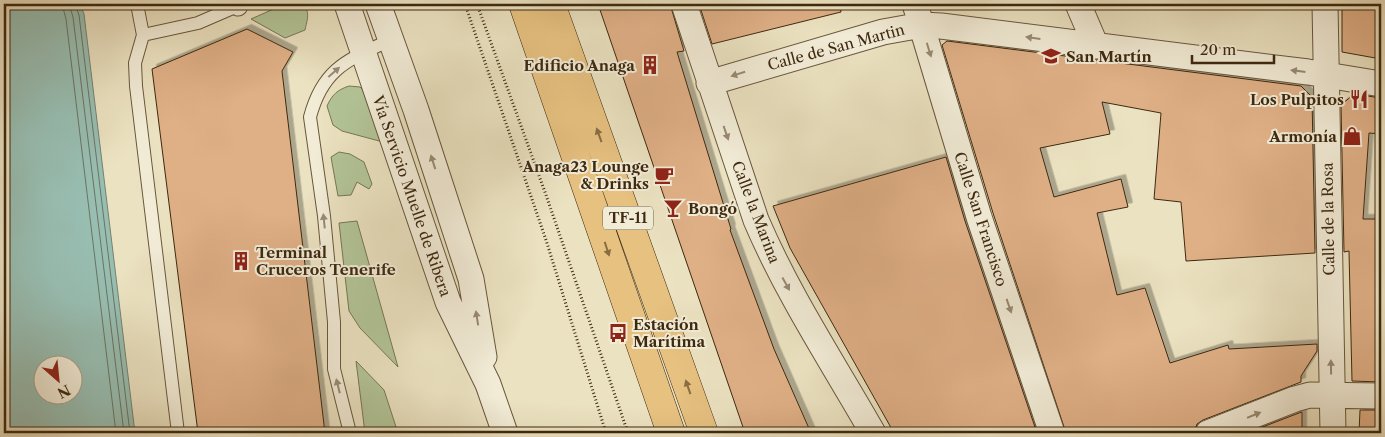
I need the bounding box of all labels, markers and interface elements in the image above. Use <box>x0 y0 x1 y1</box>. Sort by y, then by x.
street label: Calle de San Martin <box>765 19 907 74</box>
scale bar <box>1192 32 1275 64</box>
one-way arrow <box>1025 34 1041 42</box>
text: 20 m <box>1200 40 1236 59</box>
one-way arrow <box>926 43 934 58</box>
school or university icon: San Martín <box>1040 45 1062 67</box>
place label: San Martín <box>1066 47 1152 66</box>
building icon: Edificio Anaga <box>639 54 661 76</box>
place label: Edificio Anaga <box>524 56 635 75</box>
one-way arrow <box>328 67 341 78</box>
one-way arrow <box>1290 67 1306 75</box>
one-way arrow <box>730 70 745 78</box>
restaurant icon: Los Pulpitos <box>1348 88 1370 110</box>
place label: Los Pulpitos <box>1250 90 1344 109</box>
street label: Vía Servicio Muelle de Ribera <box>368 92 455 299</box>
shop icon: Armonía <box>1341 125 1363 147</box>
one-way arrow <box>722 126 730 141</box>
one-way arrow <box>594 127 602 142</box>
place label: Armonía <box>1268 127 1337 146</box>
street label: Calle San Francisco <box>950 149 1012 289</box>
one-way arrow <box>428 155 436 170</box>
place label: Anaga23 Lounge & Drinks <box>521 157 649 193</box>
street label: Calle la Marina <box>728 158 784 266</box>
street label: Calle de la Rosa <box>1318 162 1338 276</box>
cafe icon: Anaga23 Lounge & Drinks <box>653 164 675 186</box>
bar icon: Bongó <box>662 197 684 219</box>
place label: Bongó <box>688 199 737 218</box>
road number: TF-11 <box>603 207 653 230</box>
one-way arrow <box>320 213 328 229</box>
one-way arrow <box>604 241 611 256</box>
place label: Terminal Cruceros Tenerife <box>256 243 396 279</box>
building icon: Terminal Cruceros Tenerife <box>230 250 252 272</box>
one-way arrow <box>782 277 791 290</box>
one-way arrow <box>1006 298 1013 313</box>
one-way arrow <box>473 310 481 326</box>
place label: Estación Marítima <box>633 315 706 351</box>
bus stop icon: Estación Marítima <box>607 322 629 344</box>
north arrow <box>32 354 82 404</box>
one-way arrow <box>1327 359 1335 375</box>
one-way arrow <box>334 378 342 394</box>
one-way arrow <box>683 379 691 394</box>
text: N <box>54 381 73 402</box>
one-way arrow <box>1246 411 1261 418</box>

